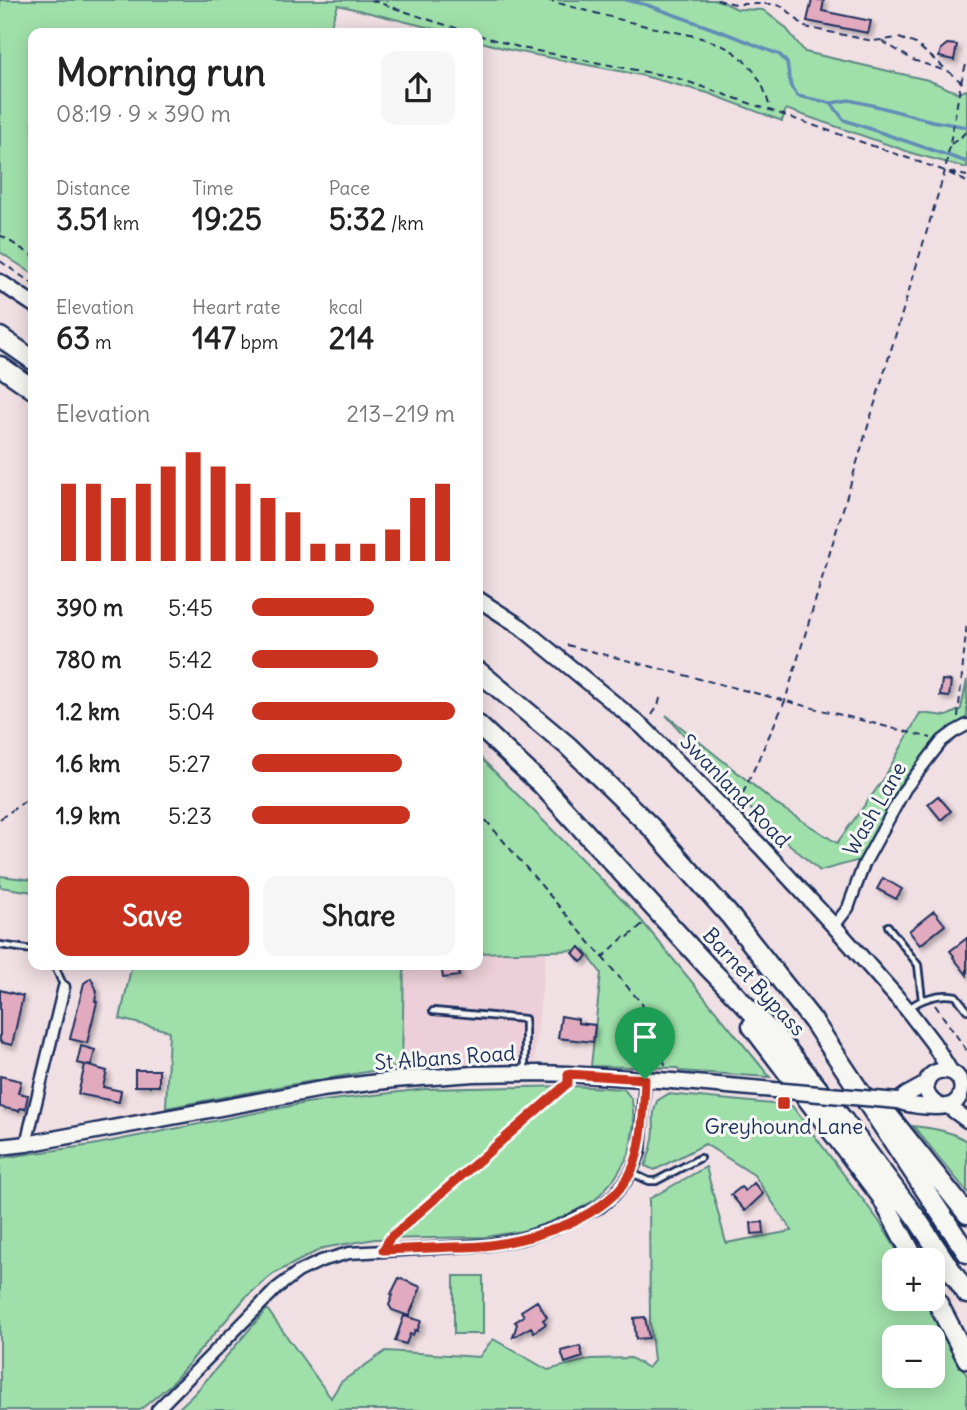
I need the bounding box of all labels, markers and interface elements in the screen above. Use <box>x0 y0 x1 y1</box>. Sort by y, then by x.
text: Morning run <box>56 49 266 96</box>
button: share <box>381 51 455 125</box>
text: 08:19 · 9 × 390 m <box>56 99 231 128</box>
text: Distance <box>56 176 130 200</box>
text: Time <box>192 176 233 200</box>
text: Pace <box>329 176 370 200</box>
text: 3.51 <box>56 200 108 238</box>
text: 19:25 <box>192 200 262 238</box>
text: 5:32 <box>329 200 386 238</box>
text: km <box>108 211 139 235</box>
text: /km <box>386 211 424 235</box>
text: Elevation <box>56 295 134 319</box>
text: Heart rate <box>192 295 280 319</box>
text: kcal <box>329 295 363 319</box>
text: 63 <box>56 319 90 357</box>
text: 147 <box>192 319 236 357</box>
text: 214 <box>329 319 374 357</box>
text: m <box>90 330 112 354</box>
text: bpm <box>236 330 279 354</box>
text: Elevation <box>56 399 150 428</box>
text: 213–219 m <box>347 399 455 428</box>
text: 390 m <box>56 593 123 622</box>
text: 5:45 <box>168 593 213 622</box>
text: 780 m <box>56 645 121 674</box>
text: 5:42 <box>168 645 212 674</box>
text: 1.2 km <box>56 697 120 726</box>
text: 5:04 <box>168 697 215 726</box>
street label: Swanland Road <box>674 728 796 853</box>
text: 1.6 km <box>56 749 121 778</box>
text: 5:27 <box>168 749 210 778</box>
street label: Wash Lane <box>837 757 912 860</box>
text: 1.9 km <box>56 801 121 830</box>
text: 5:23 <box>168 801 212 830</box>
button: Save <box>56 876 249 956</box>
button: Share <box>263 876 455 956</box>
street label: Barnet Bypass <box>697 922 812 1042</box>
pin <box>615 1007 675 1079</box>
icon: arrive <box>626 1018 664 1056</box>
street label: St Albans Road <box>374 1039 516 1076</box>
marker: Greyhound Lane <box>776 1095 792 1111</box>
place label: Greyhound Lane <box>705 1113 863 1140</box>
map controls <box>882 1248 945 1388</box>
button: + <box>882 1248 945 1311</box>
button: − <box>882 1325 945 1388</box>

